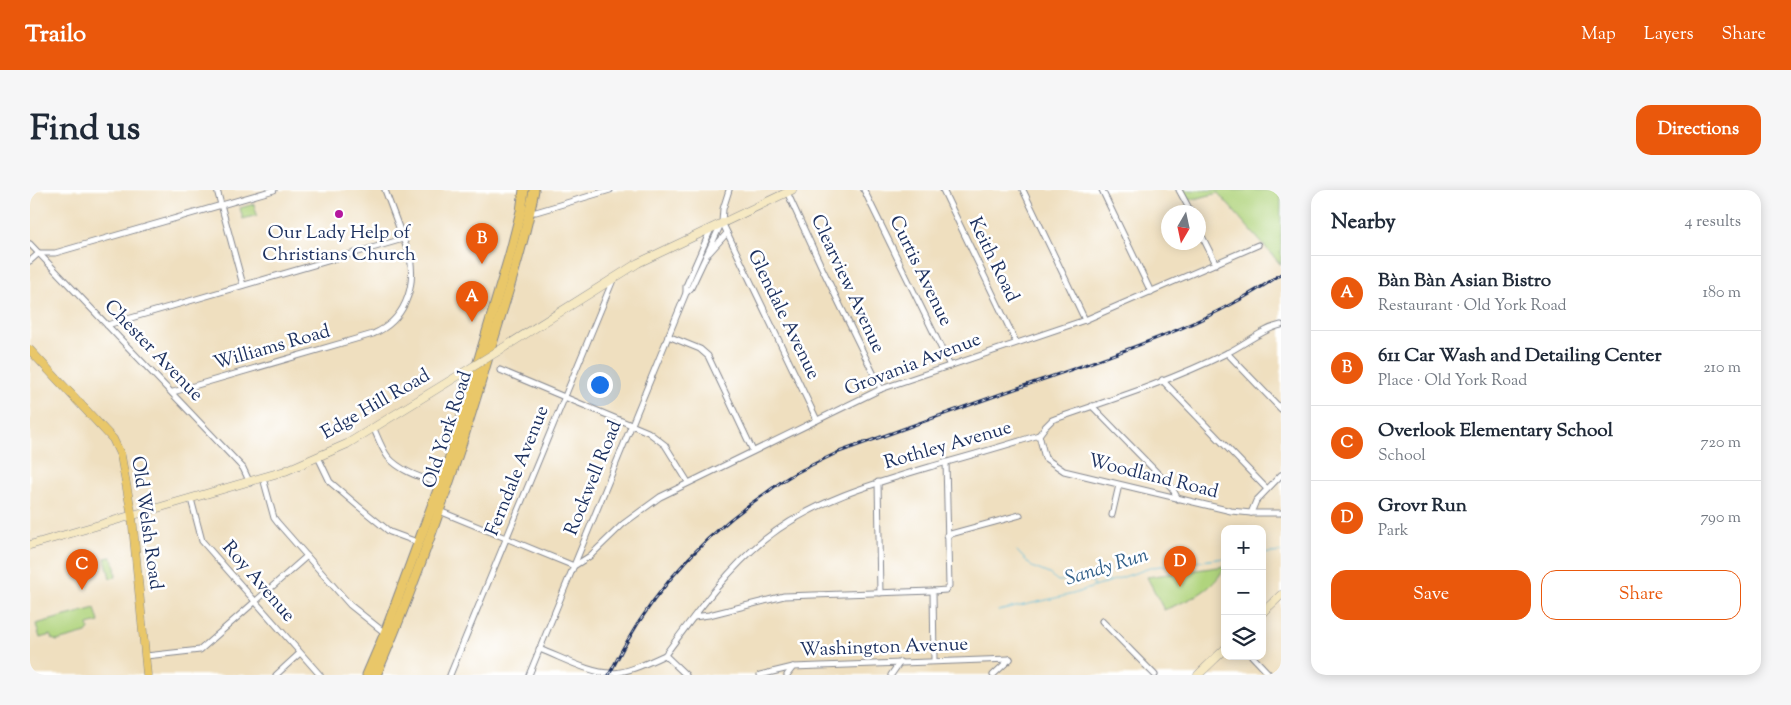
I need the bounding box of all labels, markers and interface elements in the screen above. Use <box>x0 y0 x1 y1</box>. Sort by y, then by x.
text: Trailo <box>25 18 86 52</box>
text: Map <box>1581 22 1616 48</box>
text: Layers <box>1644 22 1694 48</box>
text: Share <box>1722 22 1766 48</box>
text: Find us <box>30 105 140 156</box>
button: Directions <box>1636 105 1761 155</box>
north arrow <box>1161 205 1206 250</box>
marker: Our Lady Help of Christians Church <box>333 208 345 220</box>
text: Nearby <box>1331 208 1396 238</box>
street label: Clearview Avenue <box>803 210 891 358</box>
street label: Curtis Avenue <box>882 211 958 331</box>
text: 4 results <box>1685 211 1741 234</box>
street label: Keith Road <box>961 213 1025 307</box>
place label: Our Lady Help of Christians Church <box>262 220 416 269</box>
pin: B <box>466 223 498 264</box>
street label: Glendale Avenue <box>740 245 826 385</box>
text: Bàn Bàn Asian Bistro <box>1378 268 1551 295</box>
pin: A <box>456 281 488 322</box>
text: A <box>1341 282 1354 305</box>
text: 180 m <box>1702 282 1741 305</box>
street label: Chester Avenue <box>97 294 209 408</box>
text: Restaurant · Old York Road <box>1378 295 1567 318</box>
street label: Williams Road <box>211 318 334 378</box>
street label: Grovania Avenue <box>841 327 985 403</box>
text: 611 Car Wash and Detailing Center <box>1378 343 1662 370</box>
text: B <box>1342 357 1352 380</box>
text: 210 m <box>1703 357 1741 380</box>
street label: Edge Hill Road <box>316 363 436 447</box>
street label: Old York Road <box>416 367 480 492</box>
text: Place · Old York Road <box>1378 370 1527 393</box>
your location <box>587 372 613 398</box>
street label: Ferndale Avenue <box>480 402 556 540</box>
street label: Rothley Avenue <box>881 415 1015 477</box>
street label: Rockwell Road <box>559 416 629 540</box>
text: Overlook Elementary School <box>1378 418 1613 445</box>
text: C <box>1341 432 1353 455</box>
text: 720 m <box>1701 432 1741 455</box>
text: School <box>1378 445 1426 468</box>
street label: Woodland Road <box>1085 448 1221 506</box>
street label: Old Welsh Road <box>123 454 169 592</box>
text: Grovr Run <box>1378 493 1467 520</box>
text: D <box>1341 507 1353 530</box>
text: 790 m <box>1700 507 1741 530</box>
text: Park <box>1378 520 1409 543</box>
map controls <box>1221 525 1266 660</box>
button: + <box>1221 525 1266 570</box>
street label: Roy Avenue <box>215 535 301 629</box>
water label: Sandy Run <box>1062 541 1153 594</box>
pin: D <box>1164 546 1196 587</box>
pin: C <box>66 549 98 590</box>
button: − <box>1221 570 1266 615</box>
button: Save <box>1331 570 1531 620</box>
button: Share <box>1541 570 1741 620</box>
button: layers <box>1221 615 1266 660</box>
street label: Washington Avenue <box>799 632 969 664</box>

